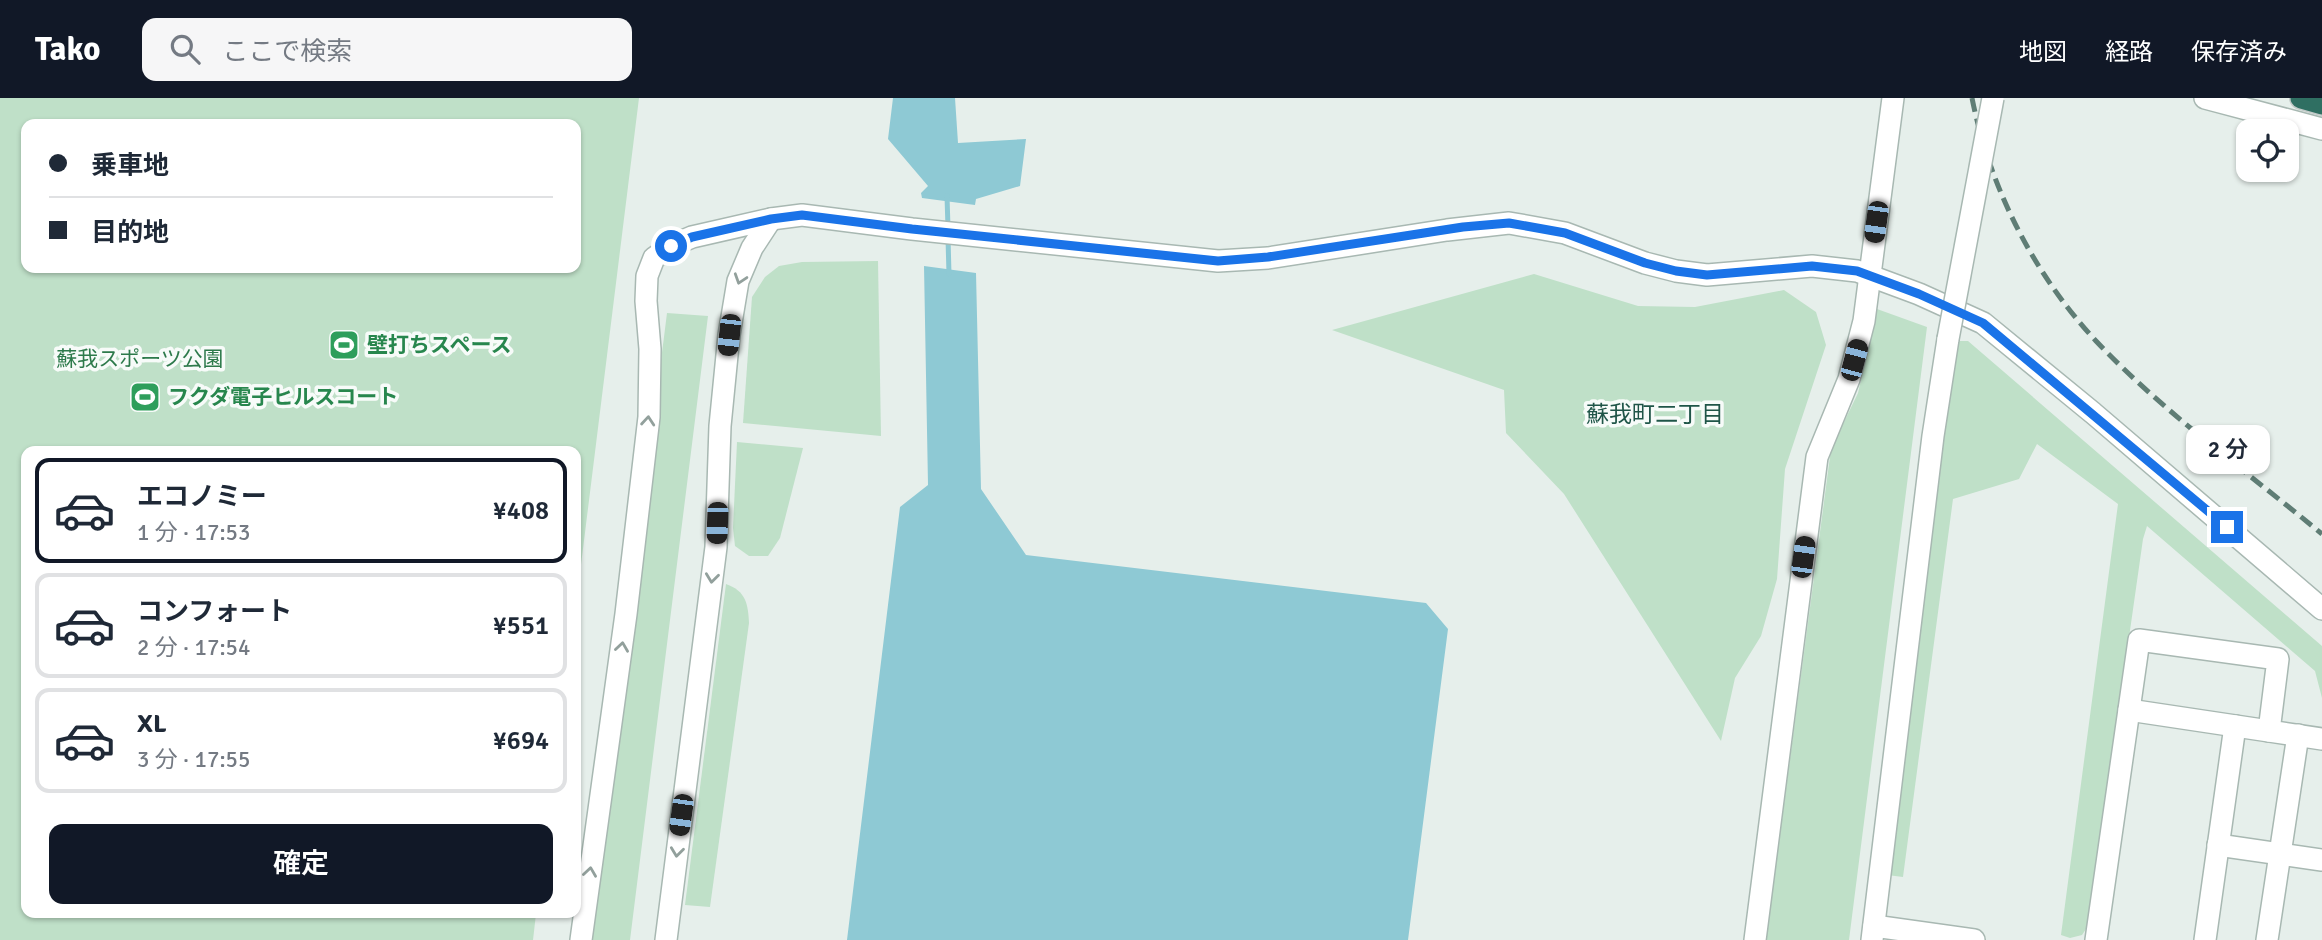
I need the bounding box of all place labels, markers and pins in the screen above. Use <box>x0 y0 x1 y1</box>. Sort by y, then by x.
sports icon: 壁打ちスペース <box>327 328 361 362</box>
place label: 壁打ちスペース <box>367 332 511 358</box>
sports icon: フクダ電子ヒルスコート <box>128 380 162 414</box>
place label: フクダ電子ヒルスコート <box>168 384 398 410</box>

